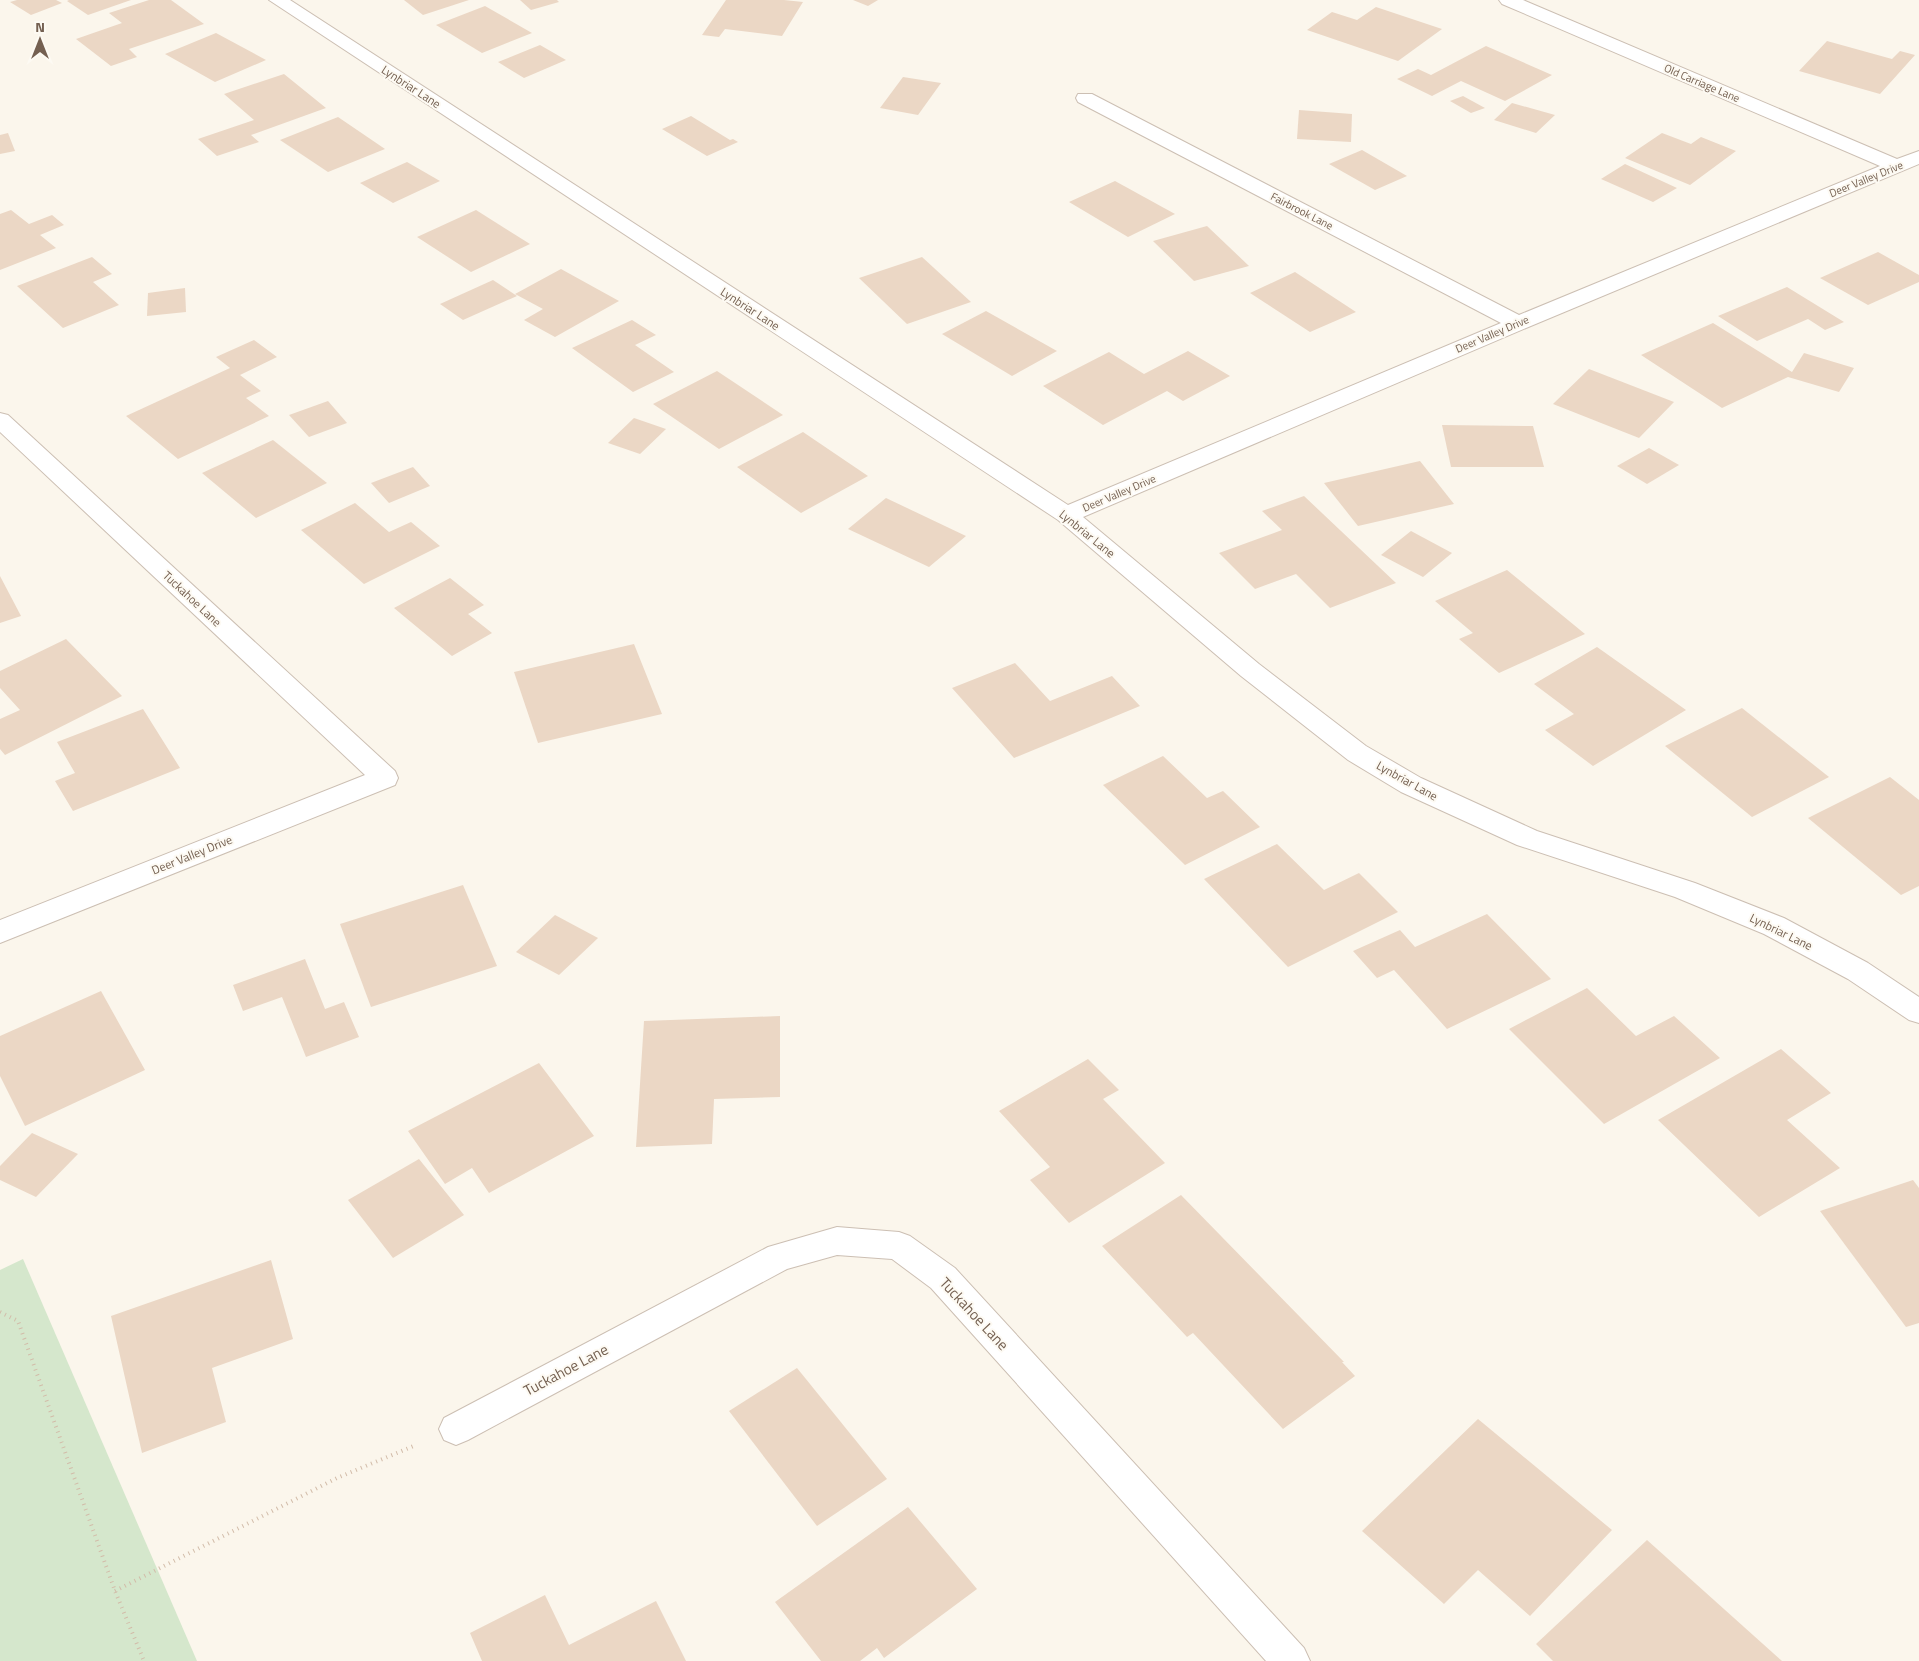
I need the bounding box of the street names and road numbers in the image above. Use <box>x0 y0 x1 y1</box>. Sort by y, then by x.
street label: Lynbriar Lane <box>378 60 445 113</box>
street label: Old Carriage Lane <box>1662 60 1743 106</box>
street label: Deer Valley Drive <box>1827 157 1906 201</box>
street label: Fairbrook Lane <box>1268 188 1336 234</box>
street label: Lynbriar Lane <box>717 282 784 335</box>
street label: Deer Valley Drive <box>1453 311 1532 357</box>
street label: Deer Valley Drive <box>1080 470 1159 516</box>
street label: Lynbriar Lane <box>1055 505 1120 562</box>
street label: Tuckahoe Lane <box>159 566 226 631</box>
street label: Lynbriar Lane <box>1373 756 1441 805</box>
street label: Deer Valley Drive <box>149 830 235 879</box>
street label: Lynbriar Lane <box>1747 908 1816 955</box>
street label: Tuckahoe Lane <box>934 1272 1014 1355</box>
street label: Tuckahoe Lane <box>519 1338 612 1402</box>

